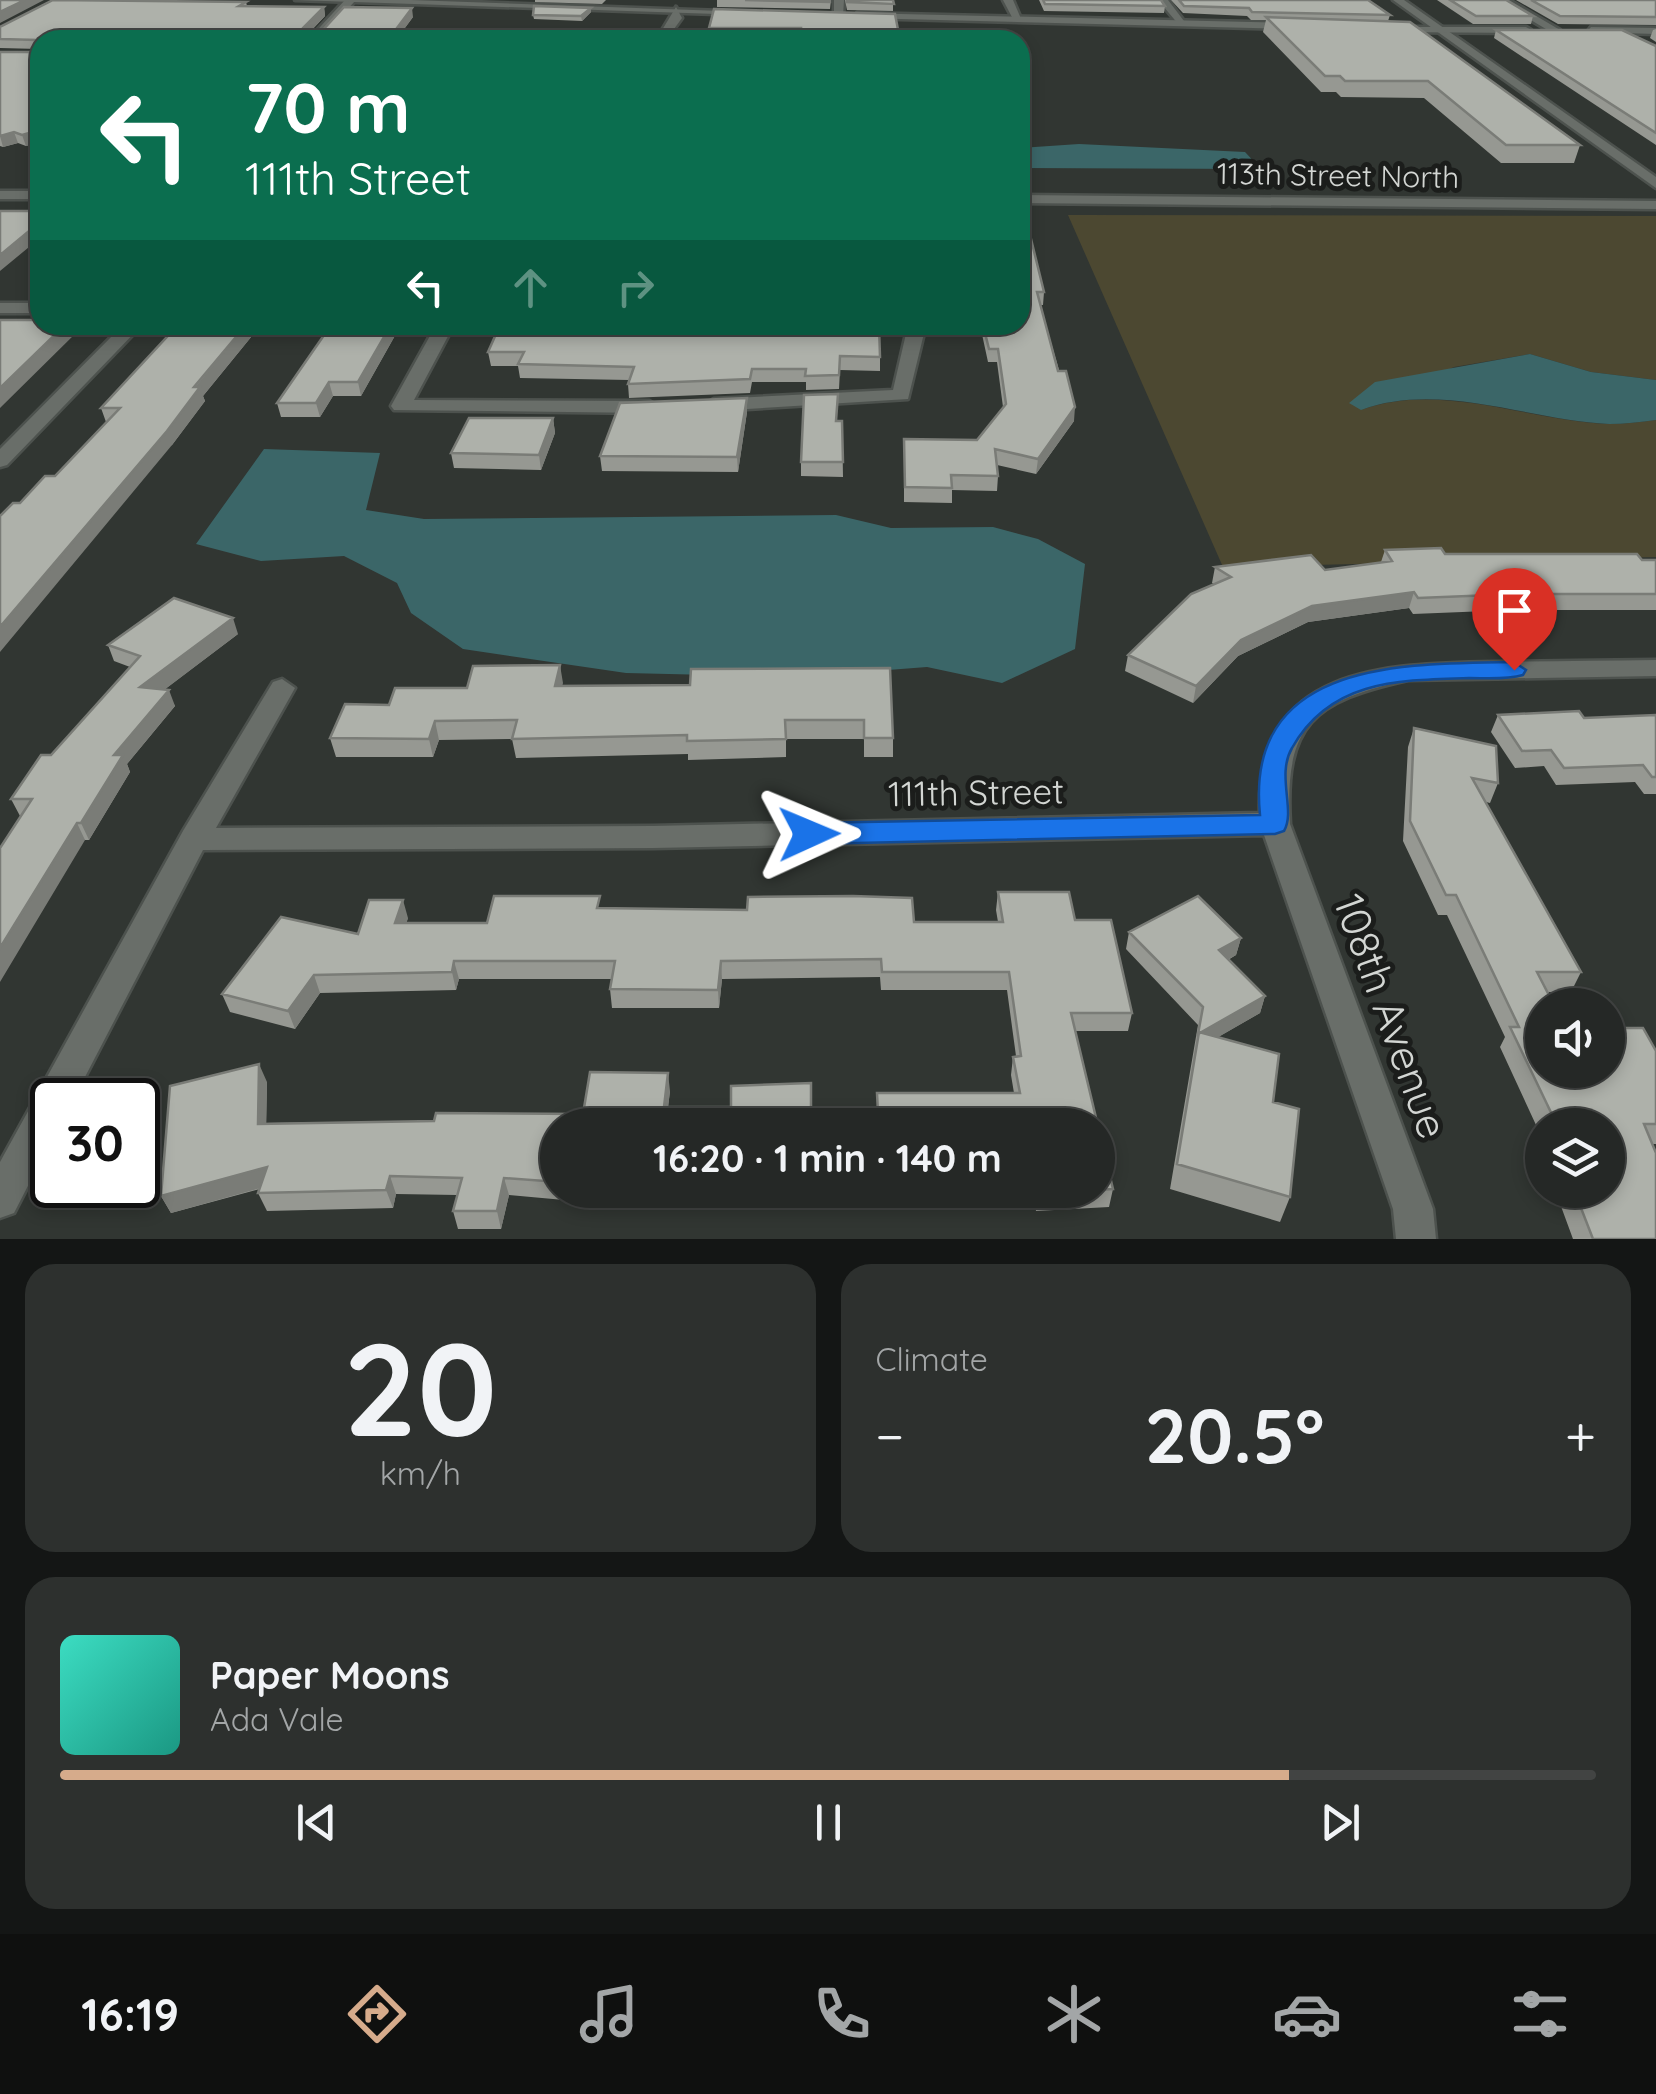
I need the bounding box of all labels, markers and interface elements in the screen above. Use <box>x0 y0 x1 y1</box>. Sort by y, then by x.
text: 70 m <box>245 63 411 151</box>
icon: left <box>80 70 210 200</box>
text: 111th Street <box>245 150 471 206</box>
street label: 113th Street North <box>1217 154 1459 196</box>
icon: left <box>398 260 453 315</box>
icon: ahead <box>503 260 558 315</box>
icon: right <box>608 260 663 315</box>
pin <box>1472 568 1557 671</box>
icon: arrive <box>1487 583 1542 638</box>
street label: 111th Street <box>888 768 1064 816</box>
position arrow <box>757 782 861 886</box>
street label: 108th Avenue <box>1323 886 1460 1145</box>
map controls <box>1525 988 1625 1208</box>
button: sound <box>1525 988 1625 1088</box>
speed limit sign: 30 <box>30 1078 160 1208</box>
button: layers <box>1525 1108 1625 1208</box>
text: 16:20 · 1 min · 140 m <box>653 1134 1002 1182</box>
text: 20 <box>343 1306 497 1469</box>
text: Climate <box>876 1339 988 1379</box>
text: 20.5° <box>1145 1388 1325 1482</box>
text: − <box>876 1401 904 1470</box>
text: + <box>1565 1401 1596 1470</box>
text: km/h <box>380 1453 461 1493</box>
text: Paper Moons <box>210 1651 450 1699</box>
text: Ada Vale <box>210 1699 344 1739</box>
icon: previous <box>289 1795 344 1850</box>
icon: pause <box>801 1795 856 1850</box>
icon: next <box>1313 1795 1368 1850</box>
icon: directions <box>342 1979 412 2049</box>
icon: music <box>574 1979 644 2049</box>
icon: phone <box>807 1979 877 2049</box>
icon: climate <box>1039 1979 1109 2049</box>
icon: car <box>1272 1979 1342 2049</box>
icon: filters <box>1505 1979 1575 2049</box>
text: 16:19 <box>81 1986 179 2042</box>

